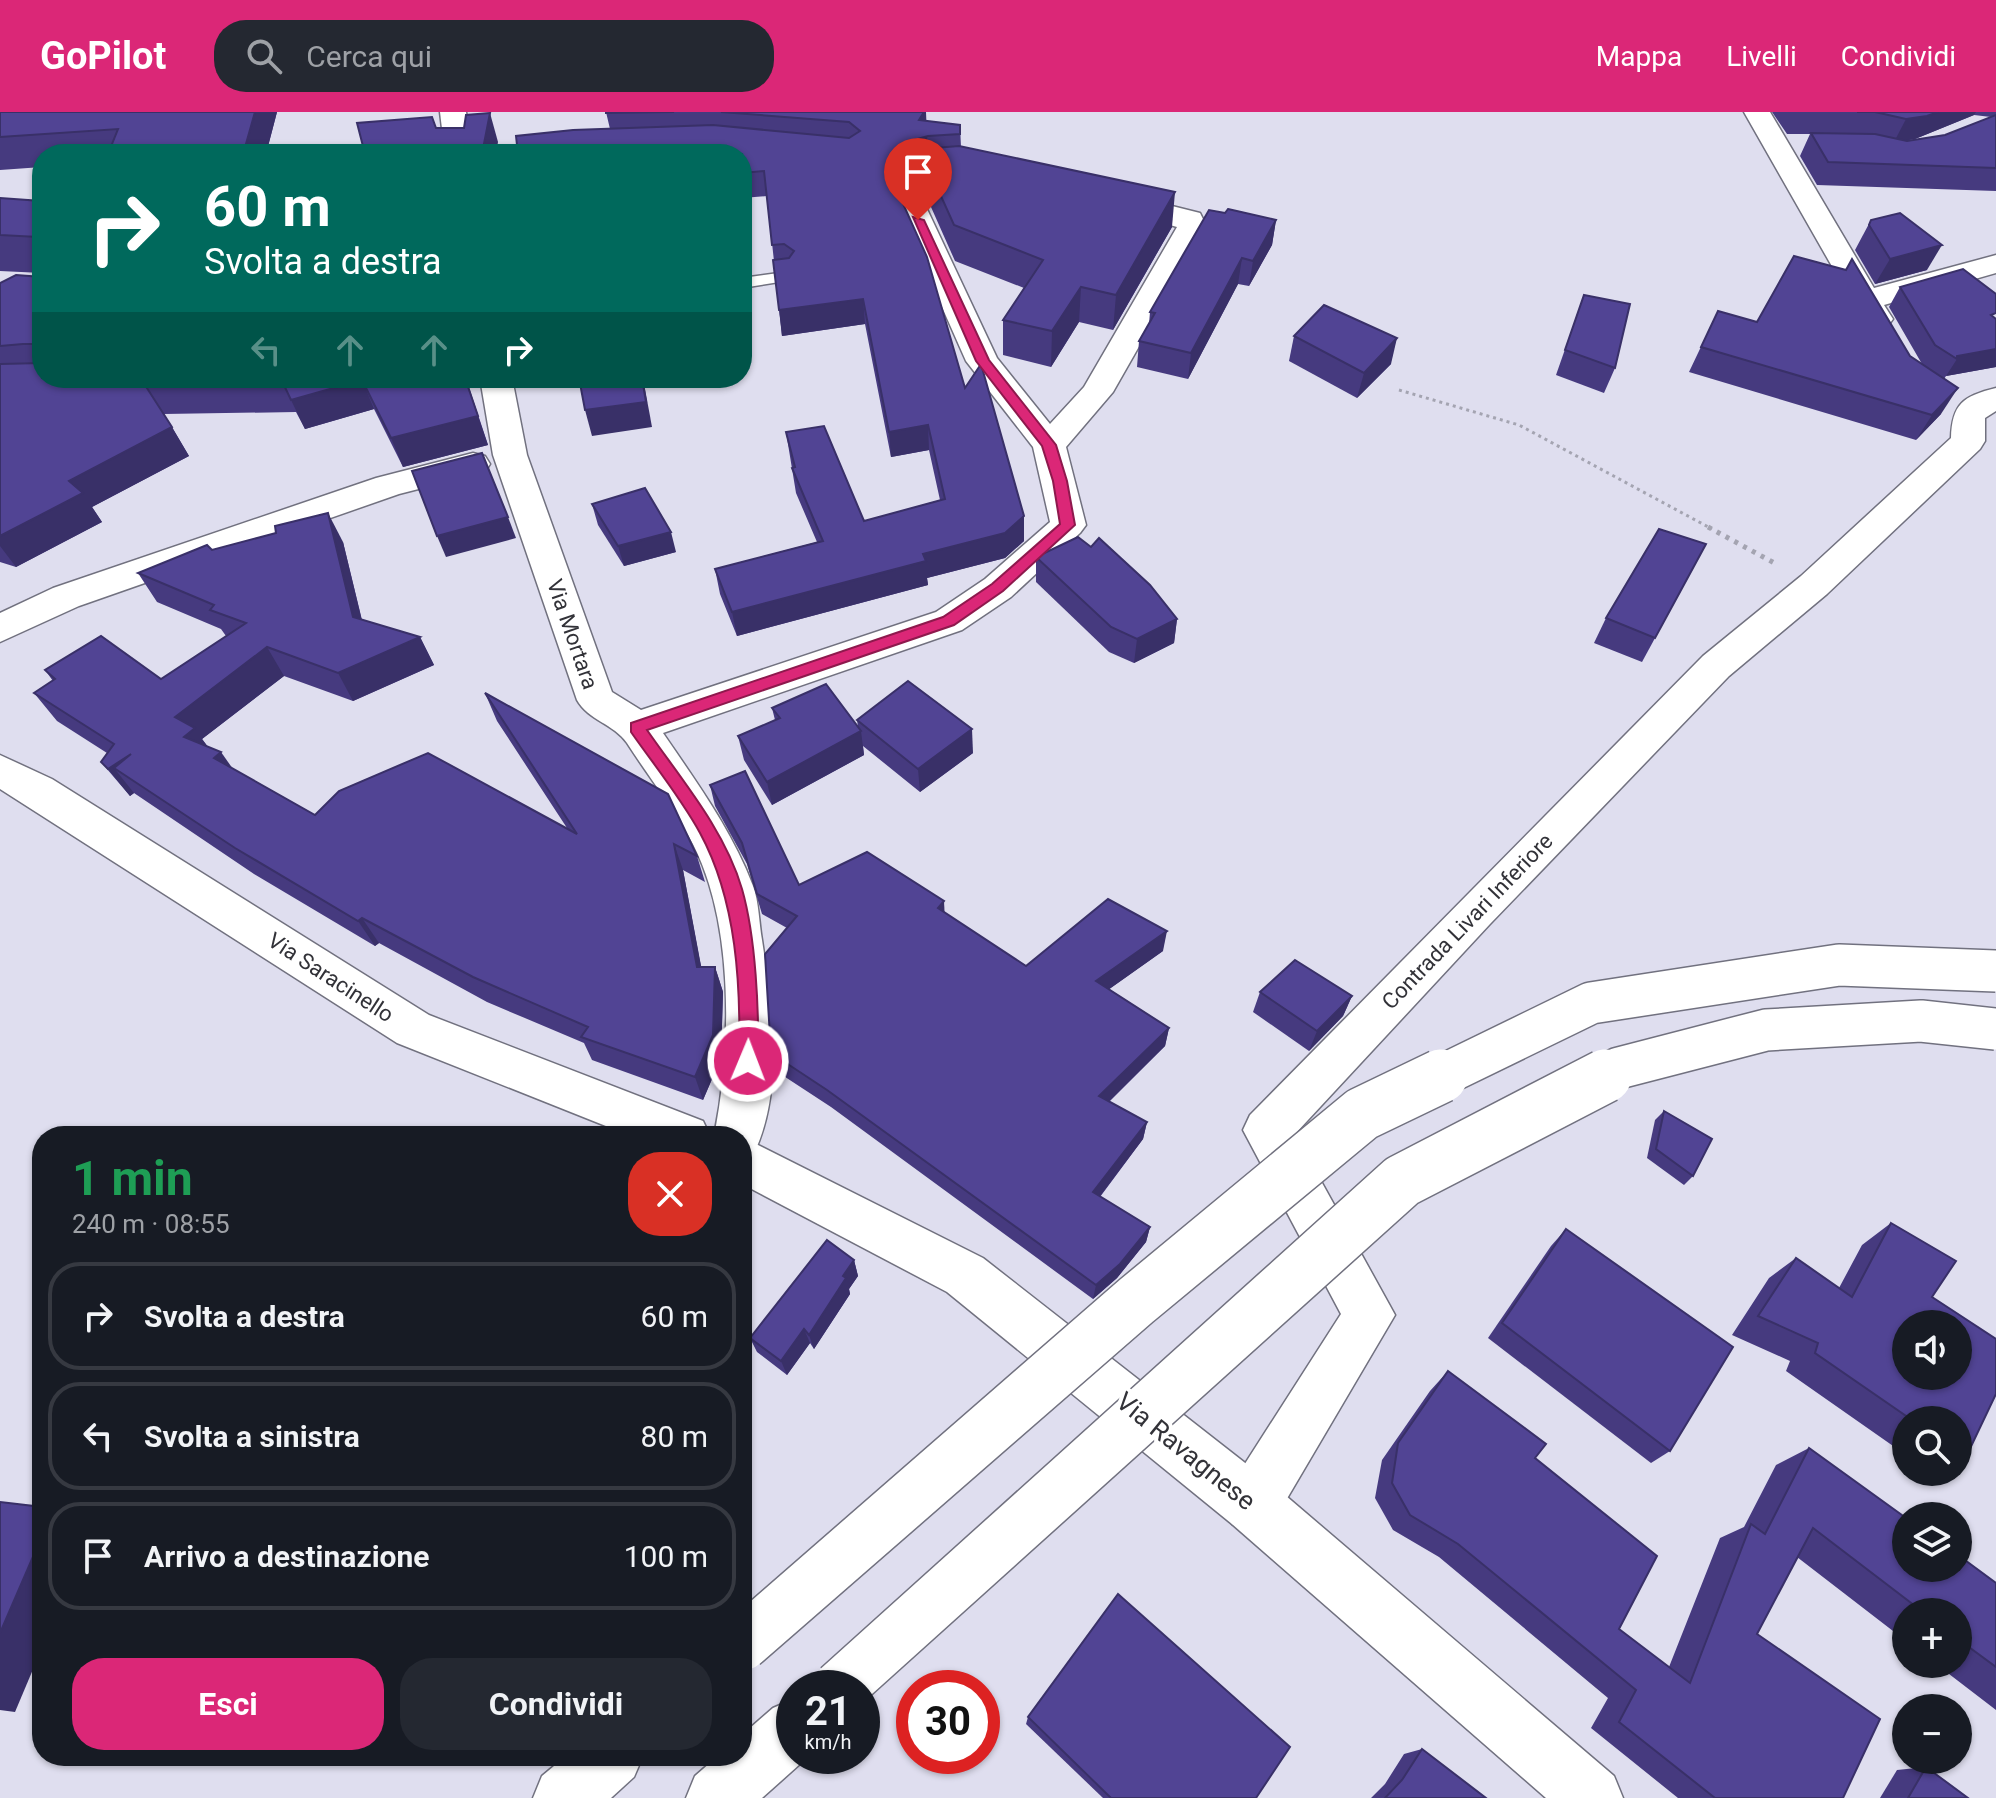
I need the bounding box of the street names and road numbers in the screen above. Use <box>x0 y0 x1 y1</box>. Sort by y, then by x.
street label: Via Mortara <box>542 576 603 692</box>
street label: Contrada Livari Inferiore <box>1377 828 1558 1014</box>
street label: Via Saracinello <box>263 928 398 1027</box>
street label: Via Ravagnese <box>1111 1386 1261 1516</box>

